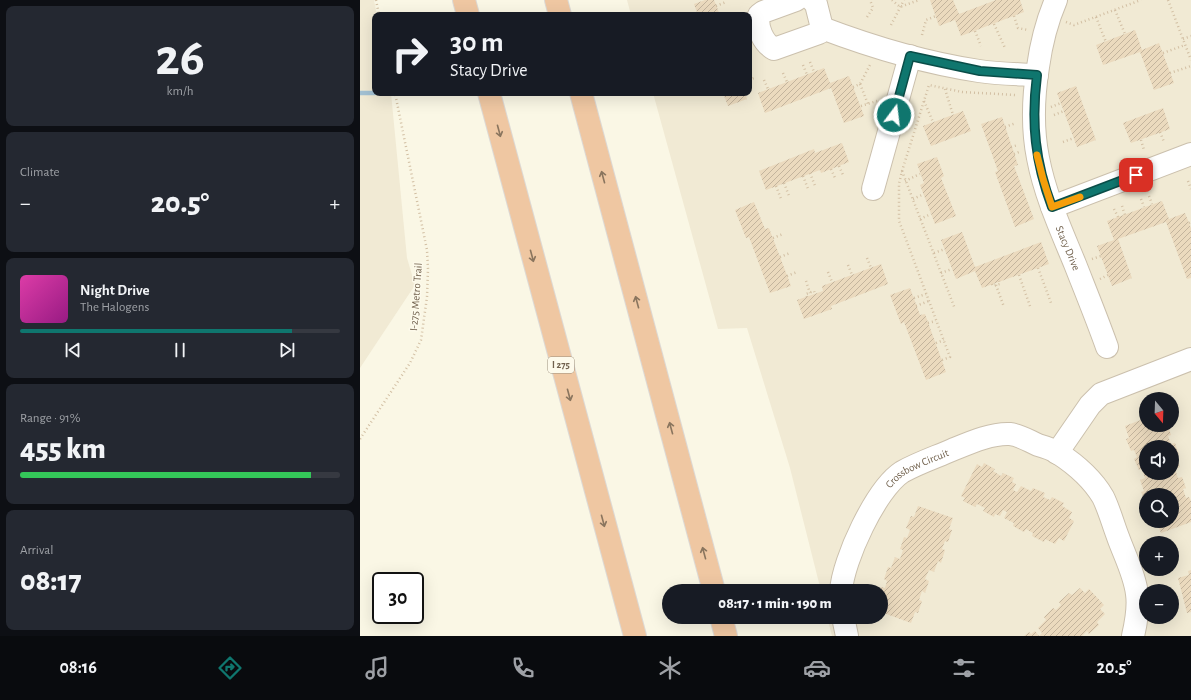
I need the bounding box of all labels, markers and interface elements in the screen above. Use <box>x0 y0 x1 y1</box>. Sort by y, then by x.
icon: right <box>384 28 436 80</box>
text: 30 m <box>450 29 503 57</box>
text: 26 <box>155 32 205 84</box>
text: Stacy Drive <box>450 62 528 80</box>
text: km/h <box>167 85 193 98</box>
position arrow <box>873 94 915 136</box>
one-way arrow <box>496 124 503 137</box>
pin <box>1119 158 1153 192</box>
icon: arrive <box>1125 164 1147 186</box>
text: Climate <box>20 166 59 179</box>
one-way arrow <box>599 170 606 183</box>
text: 20.5° <box>151 188 209 218</box>
text: − <box>20 192 31 214</box>
text: + <box>329 192 340 214</box>
street label: Stacy Drive <box>1054 224 1082 272</box>
one-way arrow <box>529 250 536 263</box>
street label: I-275 Metro Trail <box>408 263 424 331</box>
text: Night Drive <box>80 283 150 298</box>
one-way arrow <box>633 296 640 309</box>
text: The Halogens <box>80 301 149 314</box>
icon: previous <box>62 339 84 361</box>
icon: pause <box>169 339 191 361</box>
icon: next <box>276 339 298 361</box>
road number: I 275 <box>548 357 574 373</box>
one-way arrow <box>566 389 574 402</box>
north arrow <box>1139 392 1179 432</box>
map controls <box>1139 392 1179 624</box>
text: Range · 91% <box>20 412 80 425</box>
one-way arrow <box>666 422 674 435</box>
text: 455 km <box>20 434 106 464</box>
button: sound <box>1139 440 1179 480</box>
street label: Crossbow Circuit <box>883 446 951 490</box>
button: search <box>1139 488 1179 528</box>
one-way arrow <box>600 514 608 527</box>
button: + <box>1139 536 1179 576</box>
text: Arrival <box>20 544 53 557</box>
one-way arrow <box>700 547 707 560</box>
text: 08:17 <box>20 566 82 596</box>
speed limit sign: 30 <box>372 572 424 624</box>
button: − <box>1139 584 1179 624</box>
text: 08:17 · 1 min · 190 m <box>718 596 832 611</box>
icon: directions <box>216 654 244 682</box>
icon: music <box>363 654 391 682</box>
icon: phone <box>509 654 537 682</box>
icon: climate <box>656 654 684 682</box>
icon: car <box>803 654 831 682</box>
icon: filters <box>950 654 978 682</box>
text: 08:16 <box>59 659 97 677</box>
text: 20.5° <box>1097 659 1132 677</box>

